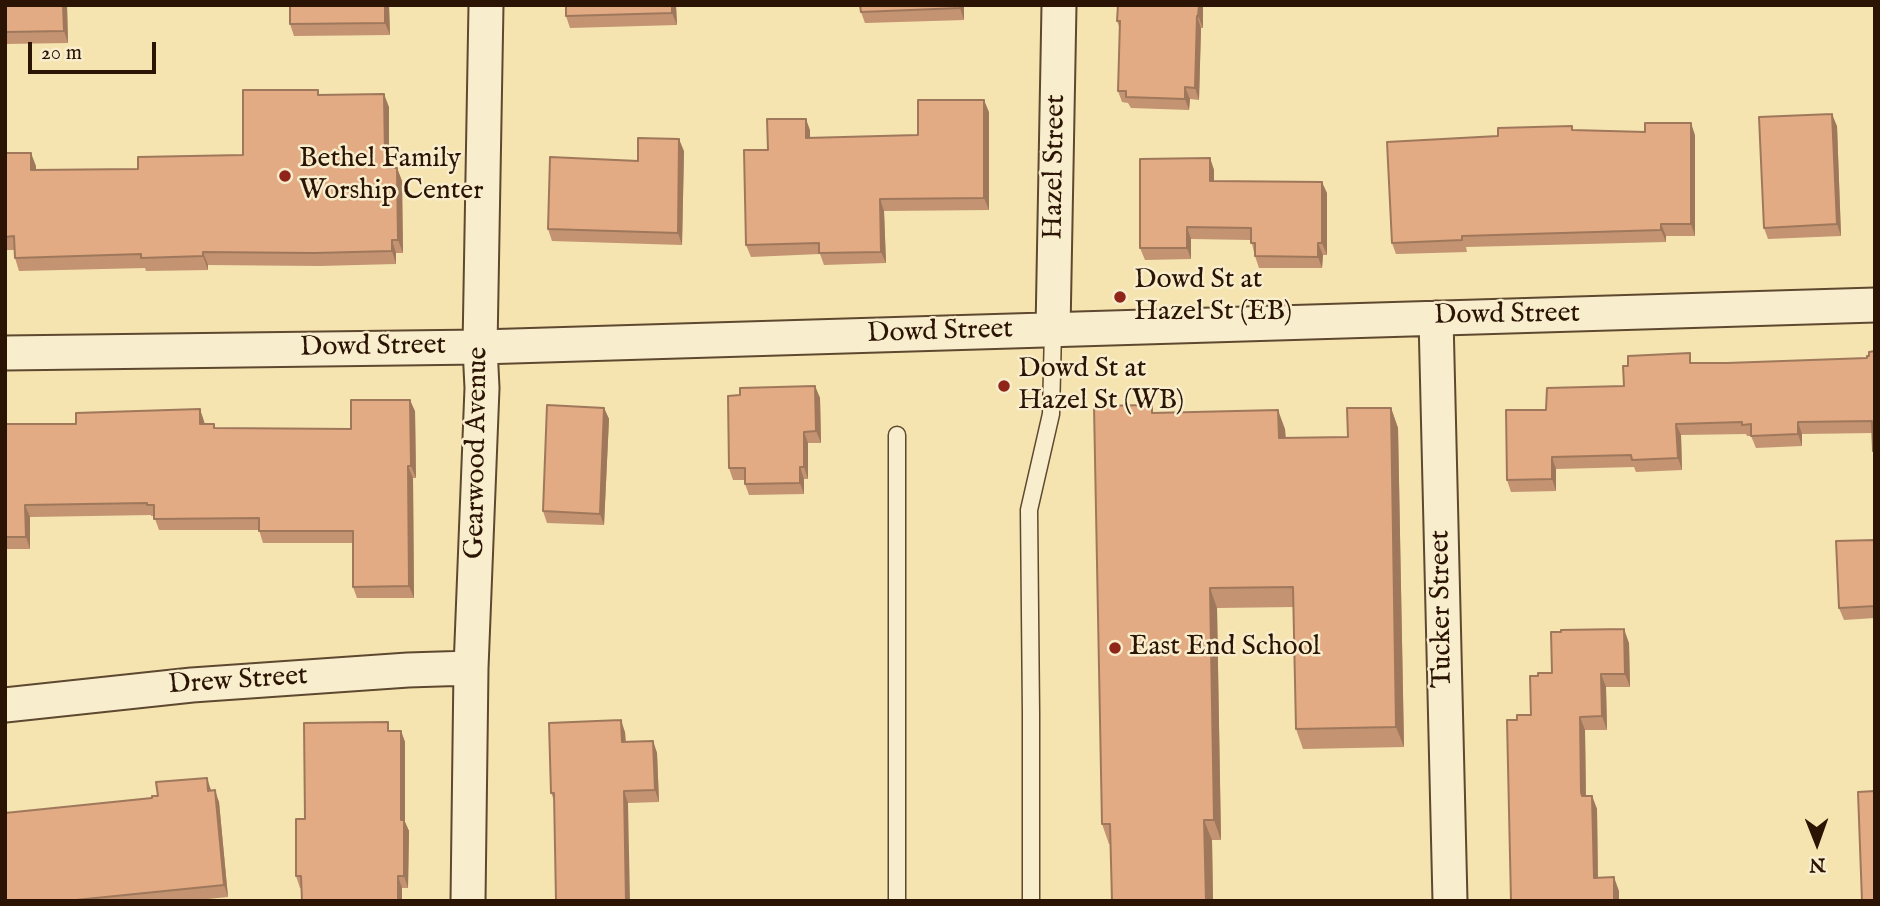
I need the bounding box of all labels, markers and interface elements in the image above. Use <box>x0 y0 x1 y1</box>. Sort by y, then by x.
scale bar <box>32 28 159 72</box>
text: 20 m <box>41 40 82 67</box>
street label: Hazel Street <box>1038 94 1074 240</box>
place label: Bethel Family Worship Center <box>299 143 483 209</box>
marker: Bethel Family Worship Center <box>277 168 293 184</box>
place label: Dowd St at Hazel St (EB) <box>1134 264 1292 330</box>
marker: Dowd St at Hazel St (EB) <box>1112 289 1128 305</box>
street label: Dowd Street <box>1434 298 1580 334</box>
street label: Dowd Street <box>866 314 1014 352</box>
street label: Dowd Street <box>300 330 446 366</box>
street label: Gearwood Avenue <box>459 346 497 560</box>
place label: Dowd St at Hazel St (WB) <box>1018 353 1184 419</box>
marker: Dowd St at Hazel St (WB) <box>996 378 1012 394</box>
street label: Tucker Street <box>1425 530 1461 688</box>
place label: East End School <box>1129 631 1320 665</box>
marker: East End School <box>1107 640 1123 656</box>
street label: Drew Street <box>167 660 309 704</box>
north arrow <box>1782 808 1852 878</box>
text: N <box>1809 852 1826 876</box>

